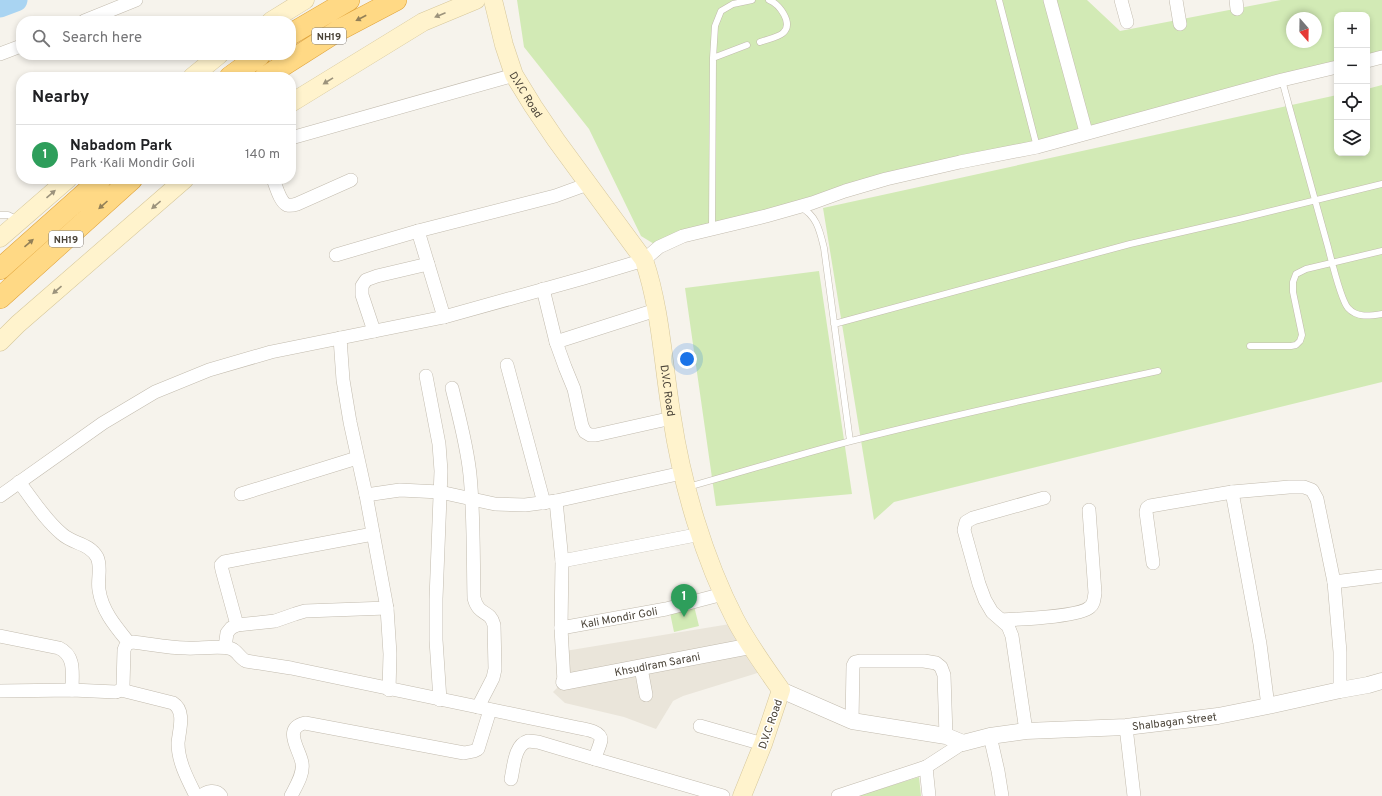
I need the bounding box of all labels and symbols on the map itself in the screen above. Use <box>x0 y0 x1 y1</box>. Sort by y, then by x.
one-way arrow <box>434 12 445 18</box>
north arrow <box>1286 12 1322 48</box>
one-way arrow <box>355 15 367 21</box>
road number: NH19 <box>312 28 346 44</box>
street label: D.V.C Road <box>506 69 545 121</box>
one-way arrow <box>322 77 334 84</box>
one-way arrow <box>45 189 56 198</box>
one-way arrow <box>99 200 108 209</box>
one-way arrow <box>150 200 161 209</box>
road number: NH19 <box>49 231 83 247</box>
one-way arrow <box>24 239 35 248</box>
one-way arrow <box>52 285 63 294</box>
your location <box>677 349 697 369</box>
street label: D.V.C Road <box>657 364 678 417</box>
pin: 1 <box>671 584 697 617</box>
street label: Kali Mondir Goli <box>580 605 659 632</box>
street label: Khsudiram Sarani <box>613 650 702 680</box>
street label: D.V.C Road <box>756 698 786 751</box>
street label: Shalbagan Street <box>1131 710 1218 734</box>

